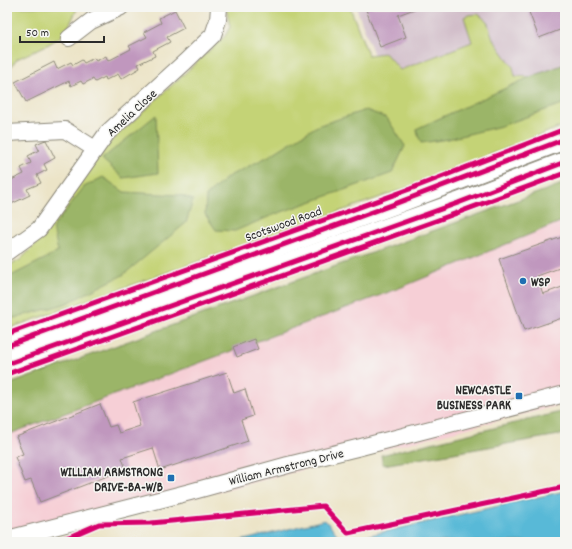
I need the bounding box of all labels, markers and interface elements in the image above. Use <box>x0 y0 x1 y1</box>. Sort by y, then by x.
scale bar <box>20 18 104 44</box>
text: 50 m <box>26 25 49 42</box>
street label: Amelia Close <box>103 85 162 142</box>
street label: Scotswood Road <box>243 203 325 248</box>
place label: WSP <box>531 274 550 293</box>
marker: WSP <box>518 276 528 286</box>
place label: NEWCASTLE BUSINESS PARK <box>437 382 512 416</box>
marker: NEWCASTLE BUSINESS PARK <box>514 391 524 401</box>
street label: William Armstrong Drive <box>227 445 346 492</box>
place label: WILLIAM ARMSTRONG DRIVE-BA-W/B <box>60 464 163 498</box>
marker: WILLIAM ARMSTRONG DRIVE-BA-W/B <box>166 473 176 483</box>

